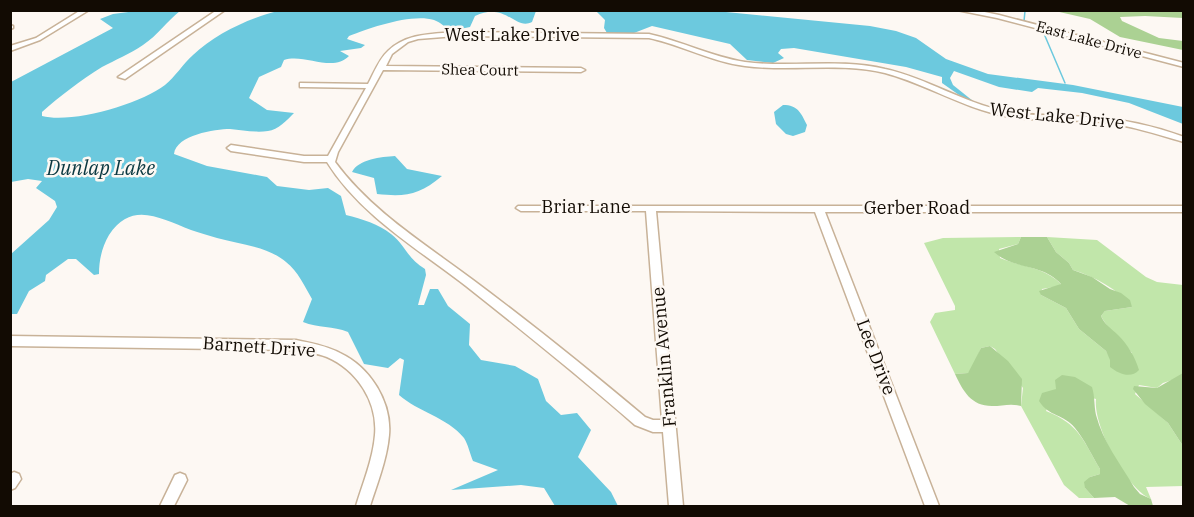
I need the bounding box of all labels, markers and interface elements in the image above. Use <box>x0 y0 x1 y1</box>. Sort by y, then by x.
street label: East Lake Drive <box>1034 16 1144 63</box>
street label: West Lake Drive <box>444 23 580 46</box>
street label: Shea Court <box>441 59 519 80</box>
street label: West Lake Drive <box>988 97 1126 134</box>
water label: Dunlap Lake <box>46 154 155 181</box>
street label: Briar Lane <box>541 195 631 218</box>
street label: Gerber Road <box>864 196 970 219</box>
street label: Franklin Avenue <box>646 286 681 428</box>
street label: Lee Drive <box>851 316 901 398</box>
street label: Barnett Drive <box>202 331 316 362</box>

